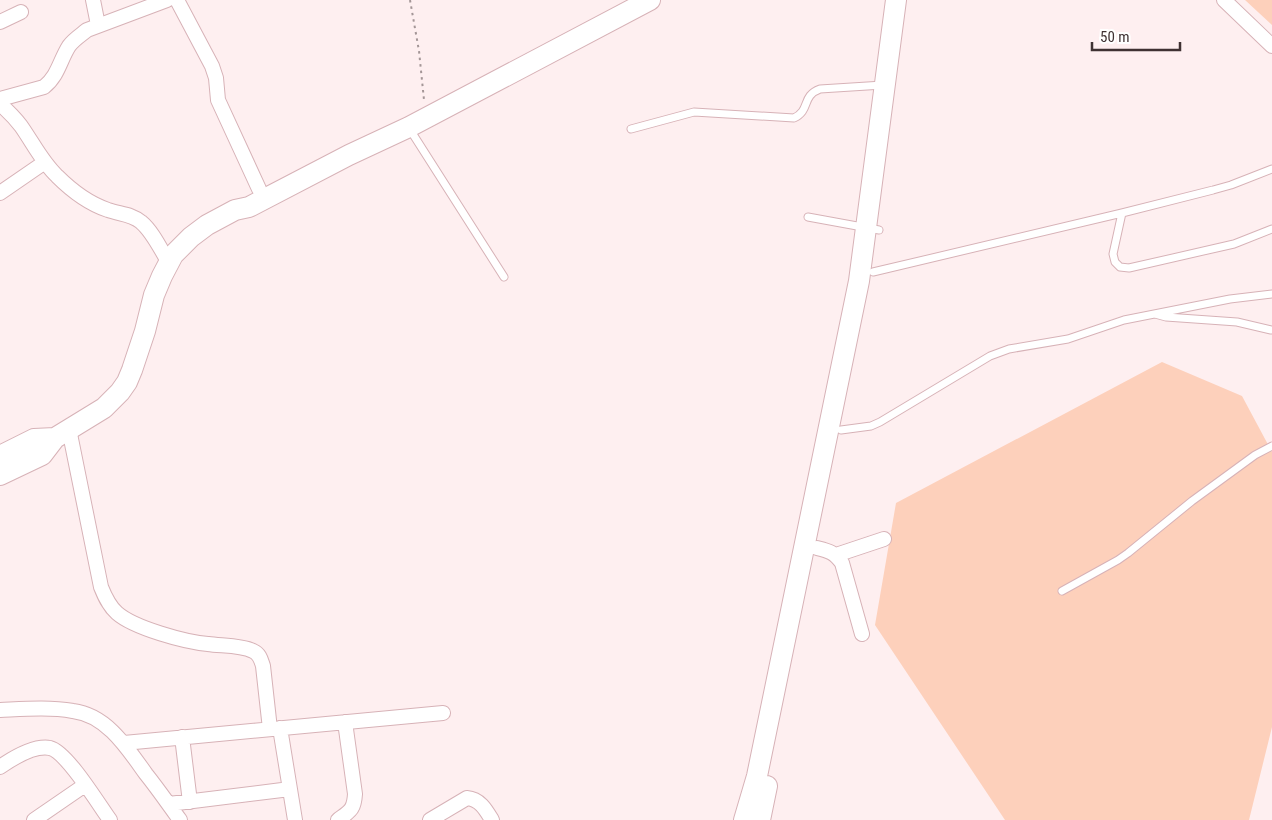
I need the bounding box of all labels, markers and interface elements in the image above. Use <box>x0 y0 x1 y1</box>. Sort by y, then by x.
scale bar <box>1092 20 1180 52</box>
text: 50 m <box>1100 28 1130 46</box>

